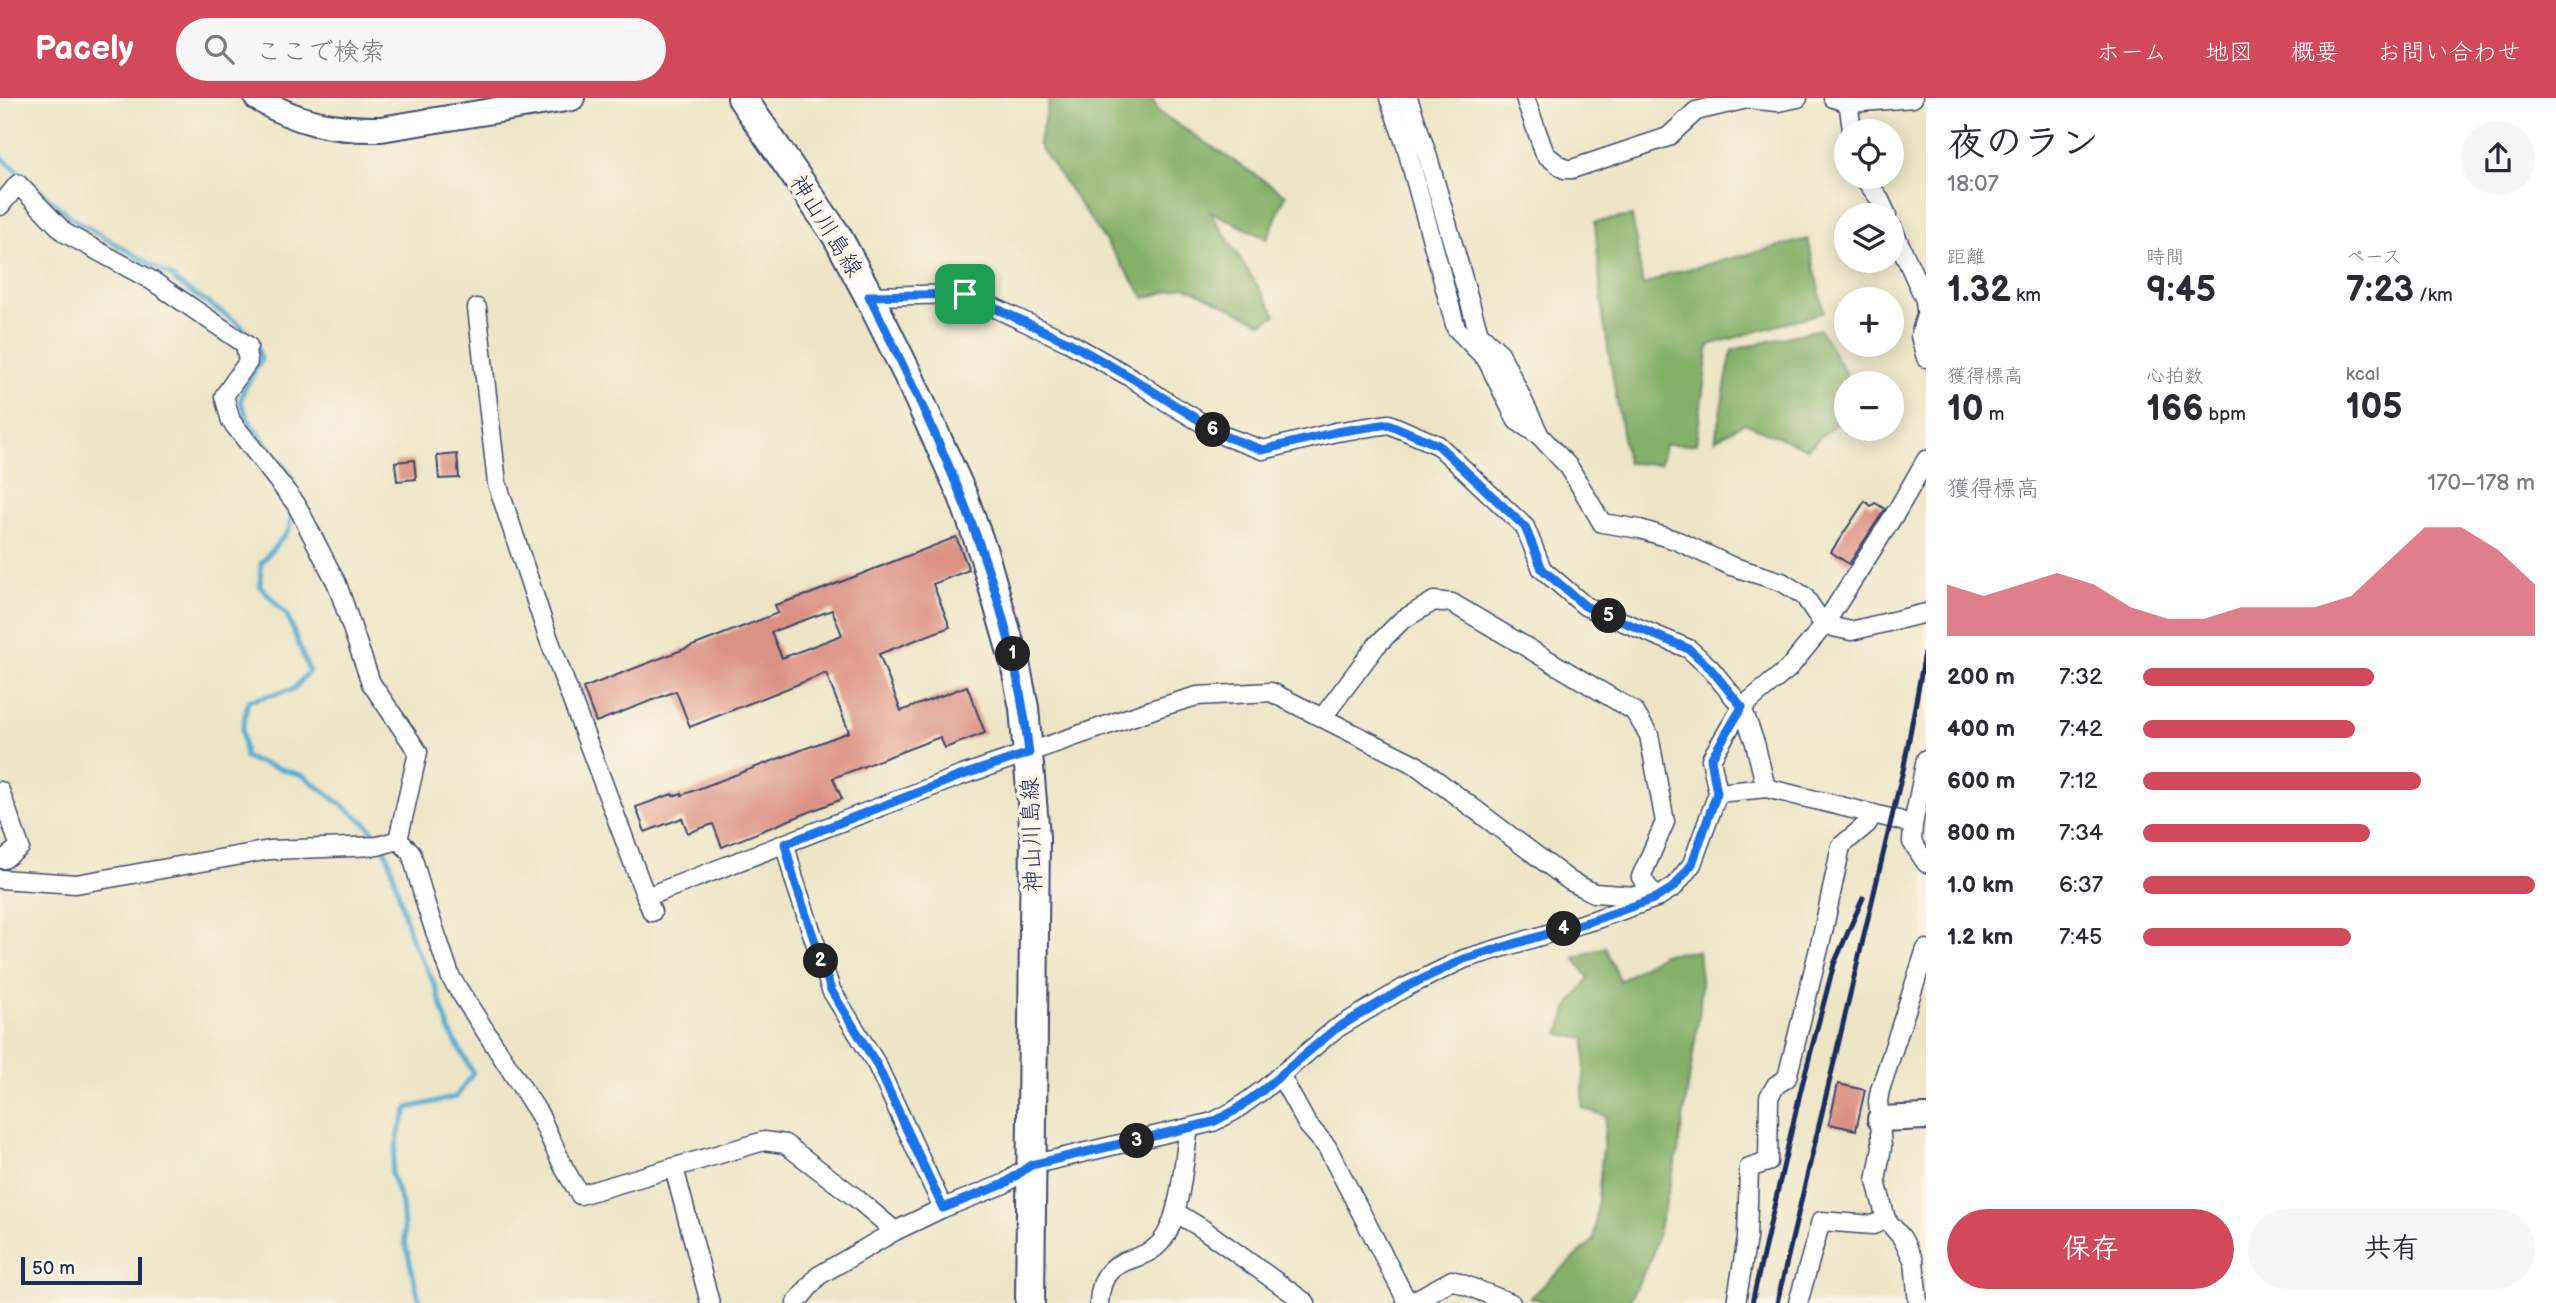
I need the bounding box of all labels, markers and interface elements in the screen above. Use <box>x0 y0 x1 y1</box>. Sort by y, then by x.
search box <box>176 18 666 81</box>
text: Pacely <box>35 29 134 69</box>
icon: search <box>200 30 238 68</box>
text: ここで検索 <box>256 37 386 68</box>
text: ホーム <box>2096 38 2167 67</box>
text: 地図 <box>2205 38 2253 67</box>
text: 概要 <box>2291 38 2339 67</box>
text: お問い合わせ <box>2377 38 2521 67</box>
map controls <box>1834 119 1904 441</box>
button: locate <box>1834 119 1904 189</box>
text: 夜のラン <box>1947 121 2099 166</box>
button: share <box>2461 121 2535 195</box>
street label: 神山川島線 <box>784 170 868 282</box>
text: 18:07 <box>1947 170 1999 198</box>
button: layers <box>1834 203 1904 273</box>
text: 距離 <box>1947 246 1985 269</box>
text: 時間 <box>2146 246 2184 269</box>
text: ペース <box>2346 246 2402 269</box>
pin <box>935 264 995 324</box>
text: 1.32 <box>1947 269 2011 312</box>
text: 9:45 <box>2146 269 2216 312</box>
text: 7:23 <box>2346 269 2414 312</box>
icon: arrive <box>946 275 984 313</box>
text: km <box>2011 284 2041 307</box>
text: /km <box>2414 284 2453 307</box>
button: + <box>1834 287 1904 357</box>
text: kcal <box>2346 363 2380 386</box>
text: 獲得標高 <box>1947 365 2023 388</box>
text: 心拍数 <box>2146 365 2203 388</box>
button: − <box>1834 371 1904 441</box>
text: 105 <box>2346 386 2402 429</box>
text: 10 <box>1947 388 1984 431</box>
text: 166 <box>2146 388 2203 431</box>
text: m <box>1984 403 2004 426</box>
text: bpm <box>2203 403 2246 426</box>
pin: 6 <box>1196 412 1230 448</box>
text: 6 <box>1207 418 1218 441</box>
text: 170–178 m <box>2427 469 2535 497</box>
text: 獲得標高 <box>1947 475 2039 503</box>
pin: 5 <box>1592 598 1626 634</box>
text: 5 <box>1603 604 1614 627</box>
pin: 1 <box>996 636 1030 672</box>
text: 1 <box>1009 642 1017 665</box>
text: 200 m <box>1947 663 2015 691</box>
text: 7:32 <box>2059 663 2103 691</box>
text: 400 m <box>1947 715 2015 743</box>
text: 7:42 <box>2059 715 2103 743</box>
text: 600 m <box>1947 767 2015 795</box>
text: 7:12 <box>2059 767 2097 795</box>
street label: 神山川島線 <box>1016 777 1048 893</box>
text: 800 m <box>1947 819 2015 847</box>
text: 7:34 <box>2059 819 2103 847</box>
text: 1.0 km <box>1947 871 2014 899</box>
text: 6:37 <box>2059 871 2103 899</box>
pin: 4 <box>1546 912 1582 946</box>
text: 4 <box>1558 917 1569 940</box>
text: 1.2 km <box>1947 923 2013 951</box>
text: 7:45 <box>2059 923 2102 951</box>
pin: 2 <box>804 944 838 978</box>
text: 2 <box>815 949 826 972</box>
pin: 3 <box>1120 1124 1154 1158</box>
text: 3 <box>1131 1129 1142 1152</box>
button: 保存 <box>1947 1209 2234 1289</box>
button: 共有 <box>2248 1209 2535 1289</box>
scale bar <box>21 1254 142 1286</box>
text: 50 m <box>32 1257 75 1280</box>

